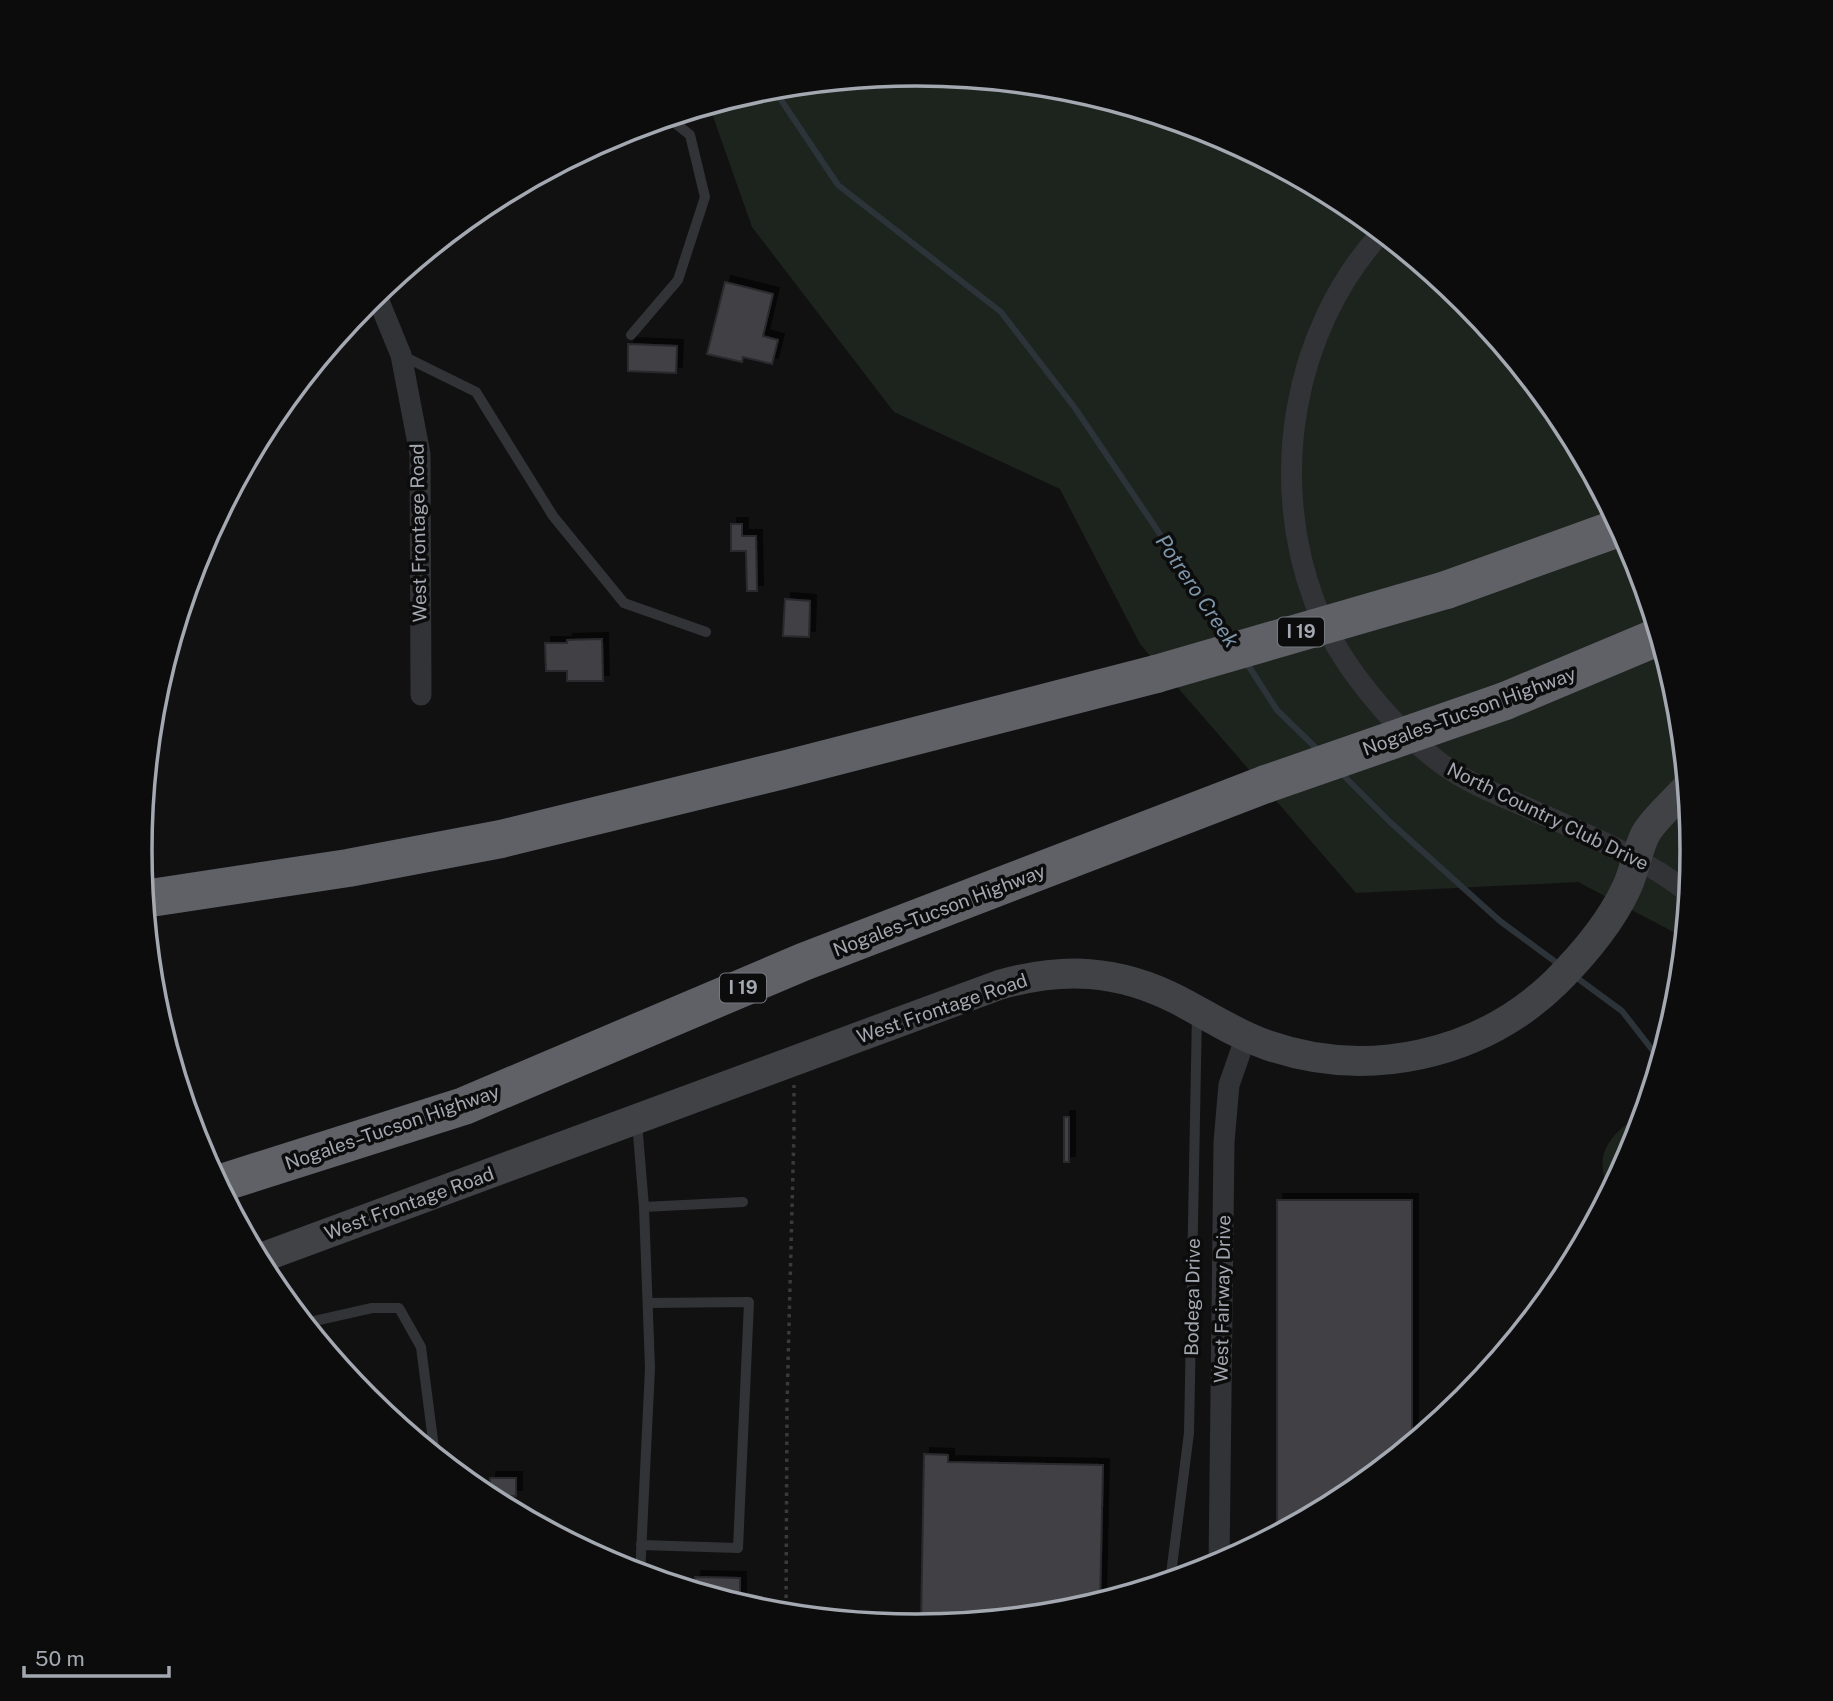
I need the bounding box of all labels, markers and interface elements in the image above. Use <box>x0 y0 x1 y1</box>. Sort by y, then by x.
street label: West Frontage Road <box>405 443 431 623</box>
water label: Potrero Creek <box>1150 530 1245 652</box>
road number: I 19 <box>1278 618 1324 646</box>
street label: Nogales–Tucson Highway <box>1359 662 1579 760</box>
street label: North Country Club Drive <box>1444 758 1652 874</box>
street label: Nogales–Tucson Highway <box>830 859 1048 961</box>
street label: West Frontage Road <box>854 968 1030 1048</box>
road number: I 19 <box>720 973 766 1002</box>
street label: Nogales–Tucson Highway <box>282 1080 502 1174</box>
street label: West Frontage Road <box>321 1162 497 1244</box>
street label: West Fairway Drive <box>1210 1215 1234 1383</box>
street label: Bodega Drive <box>1180 1238 1204 1356</box>
scale bar <box>24 1634 170 1678</box>
text: 50 m <box>35 1646 85 1671</box>

